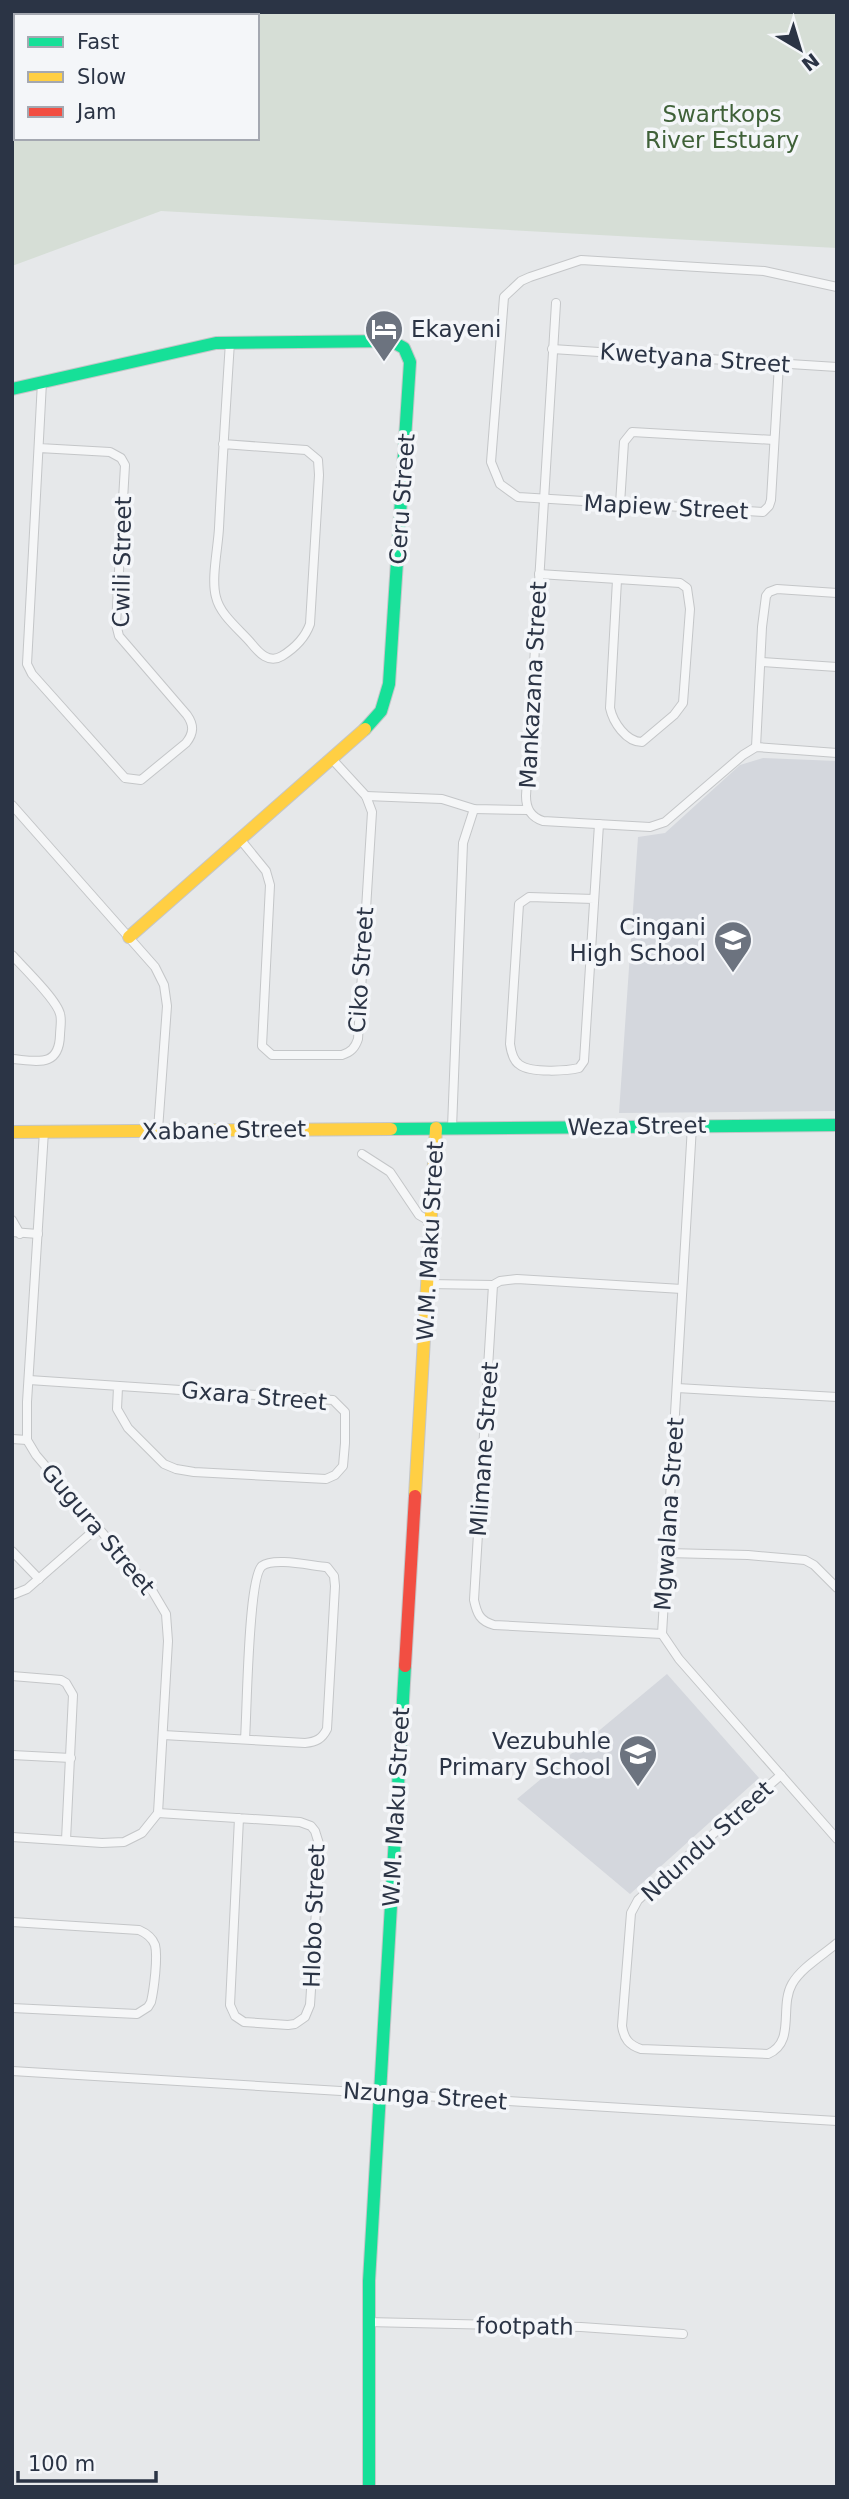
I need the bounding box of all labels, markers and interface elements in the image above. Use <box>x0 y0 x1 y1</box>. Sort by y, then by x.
legend <box>14 14 259 140</box>
north arrow <box>765 14 835 84</box>
text: Fast <box>77 30 119 54</box>
text: N <box>797 49 824 76</box>
text: Slow <box>77 65 126 89</box>
text: Jam <box>75 100 117 124</box>
park label: Swartkops River Estuary <box>645 101 799 153</box>
hotel icon: Ekayeni <box>363 308 405 363</box>
place label: Ekayeni <box>411 316 501 342</box>
street label: Kwetyana Street <box>599 338 791 378</box>
street label: Ceru Street <box>384 433 420 565</box>
street label: Mapiew Street <box>583 490 749 524</box>
street label: Cwili Street <box>108 496 136 628</box>
street label: Mankazana Street <box>515 581 551 789</box>
street label: Ciko Street <box>344 906 378 1034</box>
place label: Cingani High School <box>569 914 706 966</box>
school or university icon: Cingani High School <box>712 919 754 974</box>
street label: Weza Street <box>567 1112 707 1140</box>
street label: Xabane Street <box>142 1116 306 1144</box>
street label: W.M. Maku Street <box>412 1140 448 1342</box>
street label: Mlimane Street <box>465 1361 503 1537</box>
street label: Gxara Street <box>180 1377 328 1415</box>
street label: Mgwalana Street <box>649 1416 689 1612</box>
street label: Gugura Street <box>36 1458 160 1600</box>
street label: W.M. Maku Street <box>378 1706 414 1908</box>
place label: Vezubuhle Primary School <box>438 1728 611 1780</box>
school or university icon: Vezubuhle Primary School <box>617 1733 659 1788</box>
street label: Ndundu Street <box>636 1775 778 1907</box>
street label: Hlobo Street <box>299 1844 329 1988</box>
street label: Nzunga Street <box>342 2077 508 2115</box>
street label: footpath <box>476 2312 574 2340</box>
scale bar <box>18 2440 156 2484</box>
text: 100 m <box>28 2452 95 2476</box>

